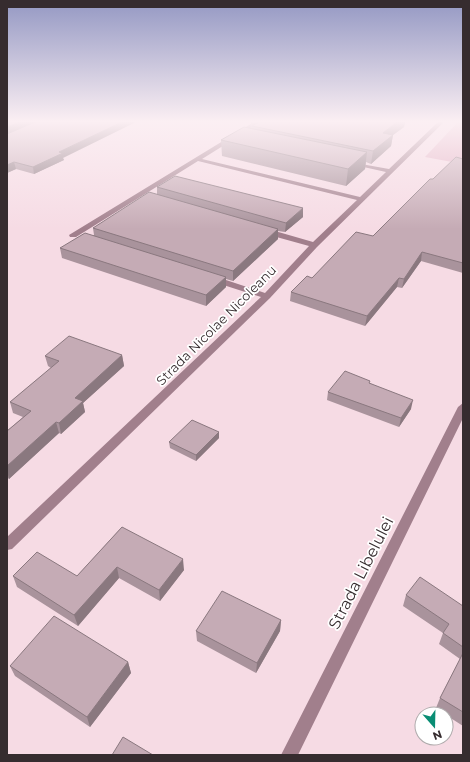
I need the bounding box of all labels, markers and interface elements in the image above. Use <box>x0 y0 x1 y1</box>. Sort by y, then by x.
street label: Strada Nicolae Nicoleanu <box>153 262 279 388</box>
street label: Strada Libelulei <box>324 514 398 632</box>
north arrow <box>414 706 454 746</box>
text: N <box>431 727 444 743</box>

